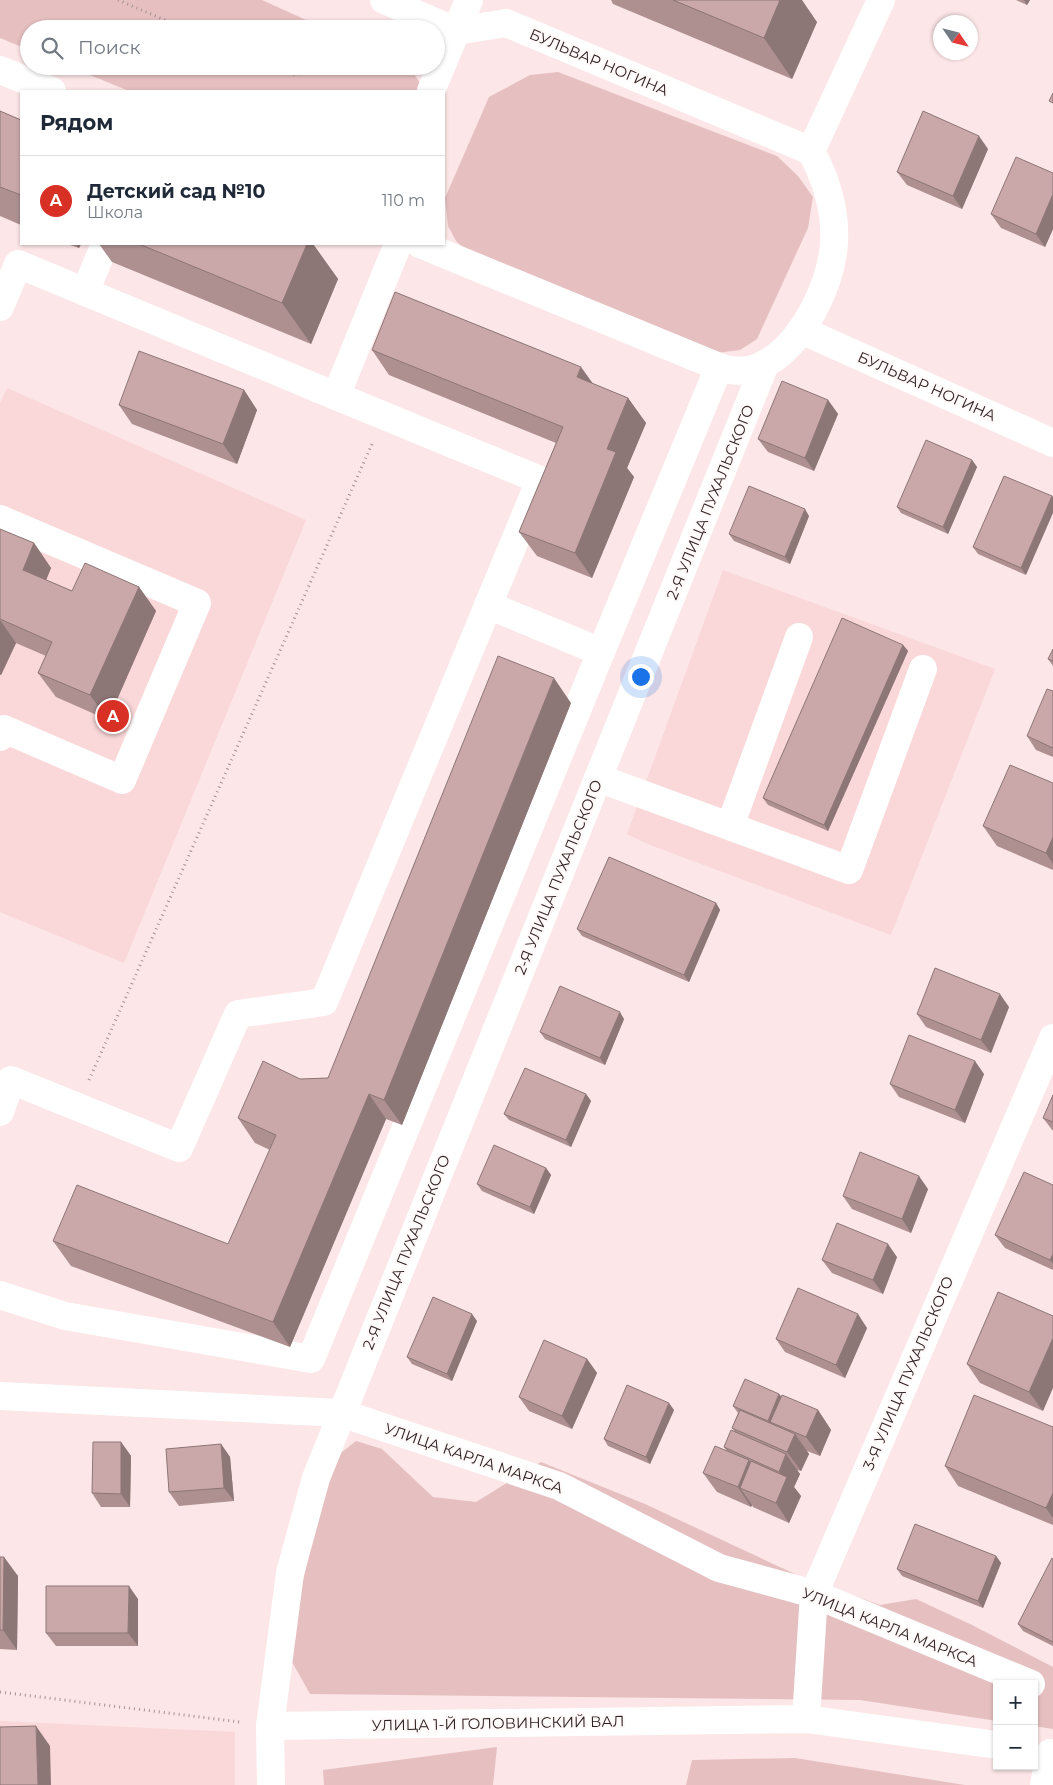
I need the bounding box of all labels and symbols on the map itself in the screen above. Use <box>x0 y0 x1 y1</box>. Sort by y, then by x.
north arrow <box>933 15 978 60</box>
street label: БУЛЬВАР НОГИНА <box>527 24 671 100</box>
street label: БУЛЬВАР НОГИНА <box>855 347 999 425</box>
street label: 2-Я УЛИЦА ПУХАЛЬСКОГО <box>662 402 758 602</box>
your location <box>628 664 654 690</box>
pin: A <box>97 697 129 735</box>
street label: 2-Я УЛИЦА ПУХАЛЬСКОГО <box>510 777 606 977</box>
street label: 2-Я УЛИЦА ПУХАЛЬСКОГО <box>358 1152 454 1352</box>
street label: 3-Я УЛИЦА ПУХАЛЬСКОГО <box>858 1273 958 1473</box>
street label: УЛИЦА КАРЛА МАРКСА <box>382 1418 566 1498</box>
street label: УЛИЦА КАРЛА МАРКСА <box>799 1583 981 1671</box>
street label: УЛИЦА 1-Й ГОЛОВИНСКИЙ ВАЛ <box>371 1711 625 1735</box>

